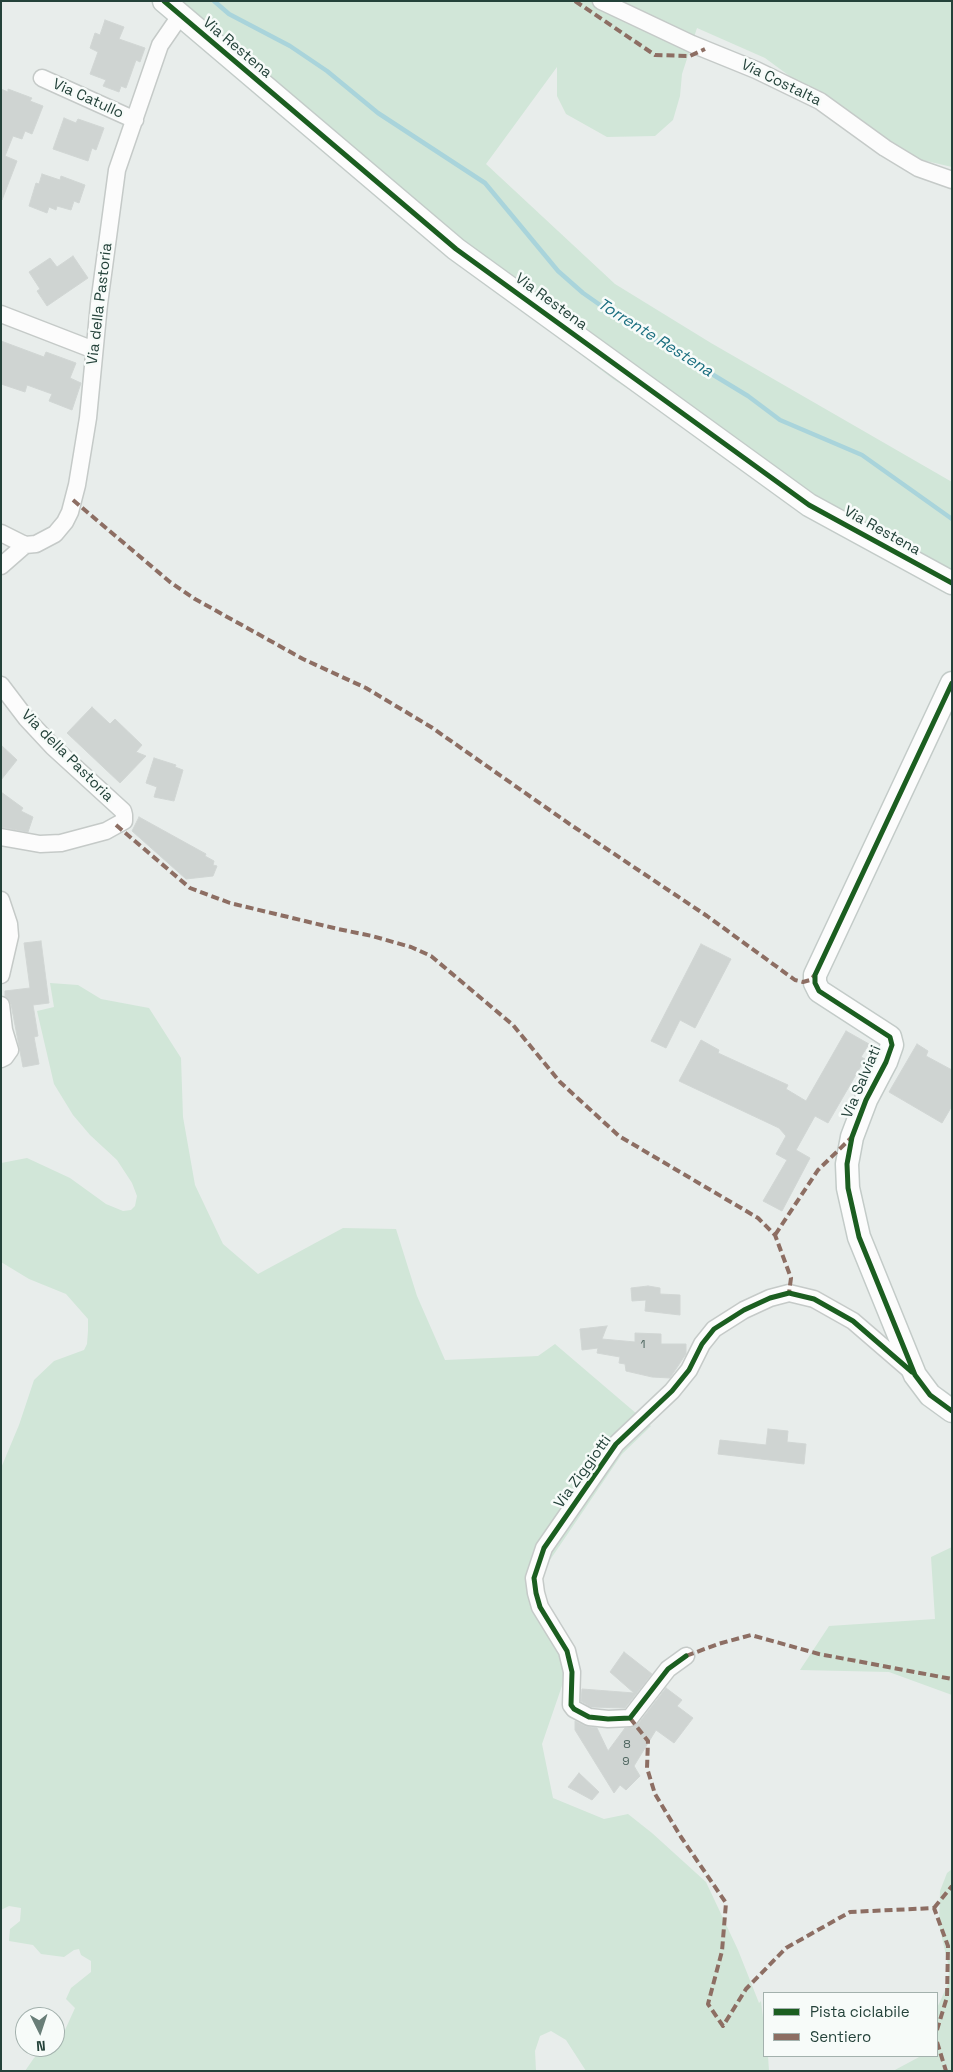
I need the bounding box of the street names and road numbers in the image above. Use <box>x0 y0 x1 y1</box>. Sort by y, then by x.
street label: Via Restena <box>199 14 275 82</box>
street label: Via Costalta <box>738 56 824 110</box>
street label: Via Catullo <box>50 75 126 123</box>
street label: Via della Pastoria <box>84 242 116 366</box>
street label: Via Restena <box>511 270 591 334</box>
street label: Via Restena <box>841 503 923 559</box>
street label: Via della Pastoria <box>17 706 117 806</box>
street label: Via Salviati <box>839 1043 885 1121</box>
street label: Via Ziggiotti <box>551 1432 615 1512</box>

